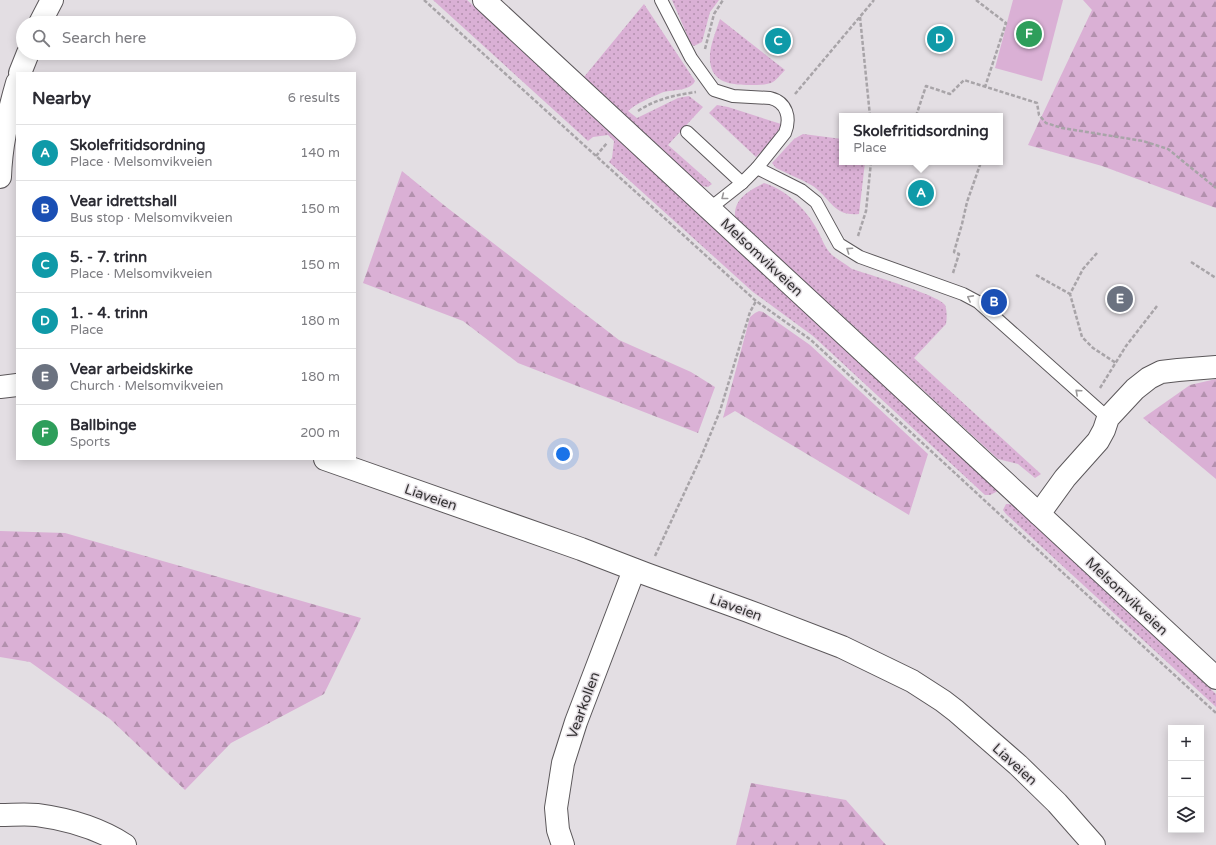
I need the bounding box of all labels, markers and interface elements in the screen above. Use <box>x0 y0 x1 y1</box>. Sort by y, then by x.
search box <box>16 16 356 60</box>
pin: F <box>1016 19 1042 49</box>
pin: D <box>927 24 953 54</box>
pin: C <box>765 26 791 56</box>
icon: search <box>30 27 52 49</box>
text: Search here <box>62 29 146 47</box>
text: Nearby <box>32 88 91 109</box>
text: 6 results <box>288 90 340 106</box>
popup <box>839 113 1003 165</box>
text: Skolefritidsordning <box>853 122 989 140</box>
text: Skolefritidsordning <box>70 136 205 154</box>
text: Place <box>853 140 887 156</box>
text: A <box>40 145 50 161</box>
text: 140 m <box>300 145 340 161</box>
text: Place · Melsomvikveien <box>70 154 212 170</box>
pin: A <box>908 178 934 208</box>
text: Vear idrettshall <box>70 192 177 210</box>
one-way arrow <box>722 192 729 199</box>
text: B <box>40 201 50 217</box>
text: 150 m <box>300 201 340 217</box>
text: Bus stop · Melsomvikveien <box>70 210 233 226</box>
street label: Melsomvikveien <box>717 215 806 300</box>
one-way arrow <box>846 247 853 255</box>
text: 5. - 7. trinn <box>70 248 147 266</box>
text: C <box>40 257 50 273</box>
text: 150 m <box>300 257 340 273</box>
text: Place · Melsomvikveien <box>70 266 212 282</box>
pin: E <box>1107 284 1133 314</box>
pin: B <box>981 287 1007 317</box>
one-way arrow <box>967 295 974 303</box>
text: 1. - 4. trinn <box>70 304 148 322</box>
text: D <box>40 313 50 329</box>
text: 180 m <box>300 313 340 329</box>
text: Place <box>70 322 103 338</box>
text: Vear arbeidskirke <box>70 360 193 378</box>
text: E <box>41 369 49 385</box>
text: 180 m <box>300 369 340 385</box>
text: Church · Melsomvikveien <box>70 378 223 394</box>
one-way arrow <box>1076 390 1083 397</box>
text: Ballbinge <box>70 416 137 434</box>
text: F <box>41 425 49 441</box>
text: 200 m <box>300 425 340 441</box>
text: Sports <box>70 434 110 450</box>
your location <box>553 444 573 464</box>
street label: Liaveien <box>402 481 459 514</box>
street label: Melsomvikveien <box>1082 554 1171 639</box>
street label: Liaveien <box>707 590 764 625</box>
street label: Vearkollen <box>564 670 603 741</box>
map controls <box>1168 725 1204 833</box>
button: + <box>1168 725 1204 761</box>
street label: Liaveien <box>989 740 1041 789</box>
button: − <box>1168 761 1204 797</box>
button: layers <box>1168 797 1204 833</box>

